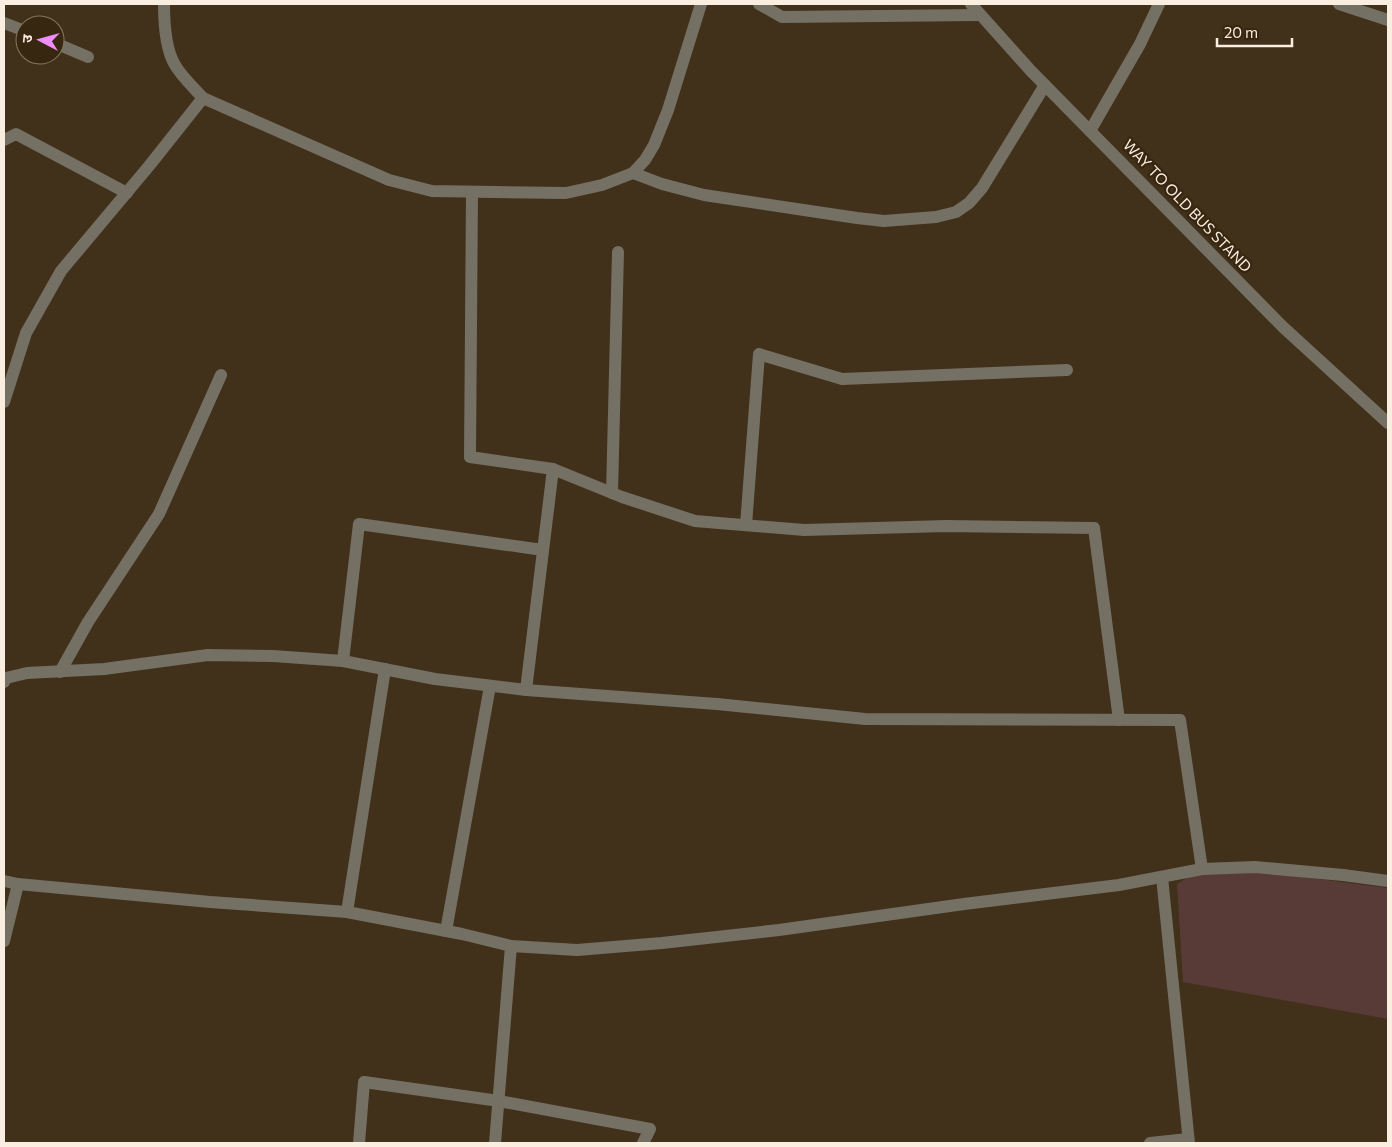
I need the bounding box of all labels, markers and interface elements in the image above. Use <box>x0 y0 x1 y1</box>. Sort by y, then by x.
north arrow <box>15 15 65 65</box>
scale bar <box>1217 15 1292 47</box>
text: 20 m <box>1224 23 1258 41</box>
text: उ <box>18 33 36 44</box>
street label: WAY TO OLD BUS STAND <box>1120 135 1256 275</box>

